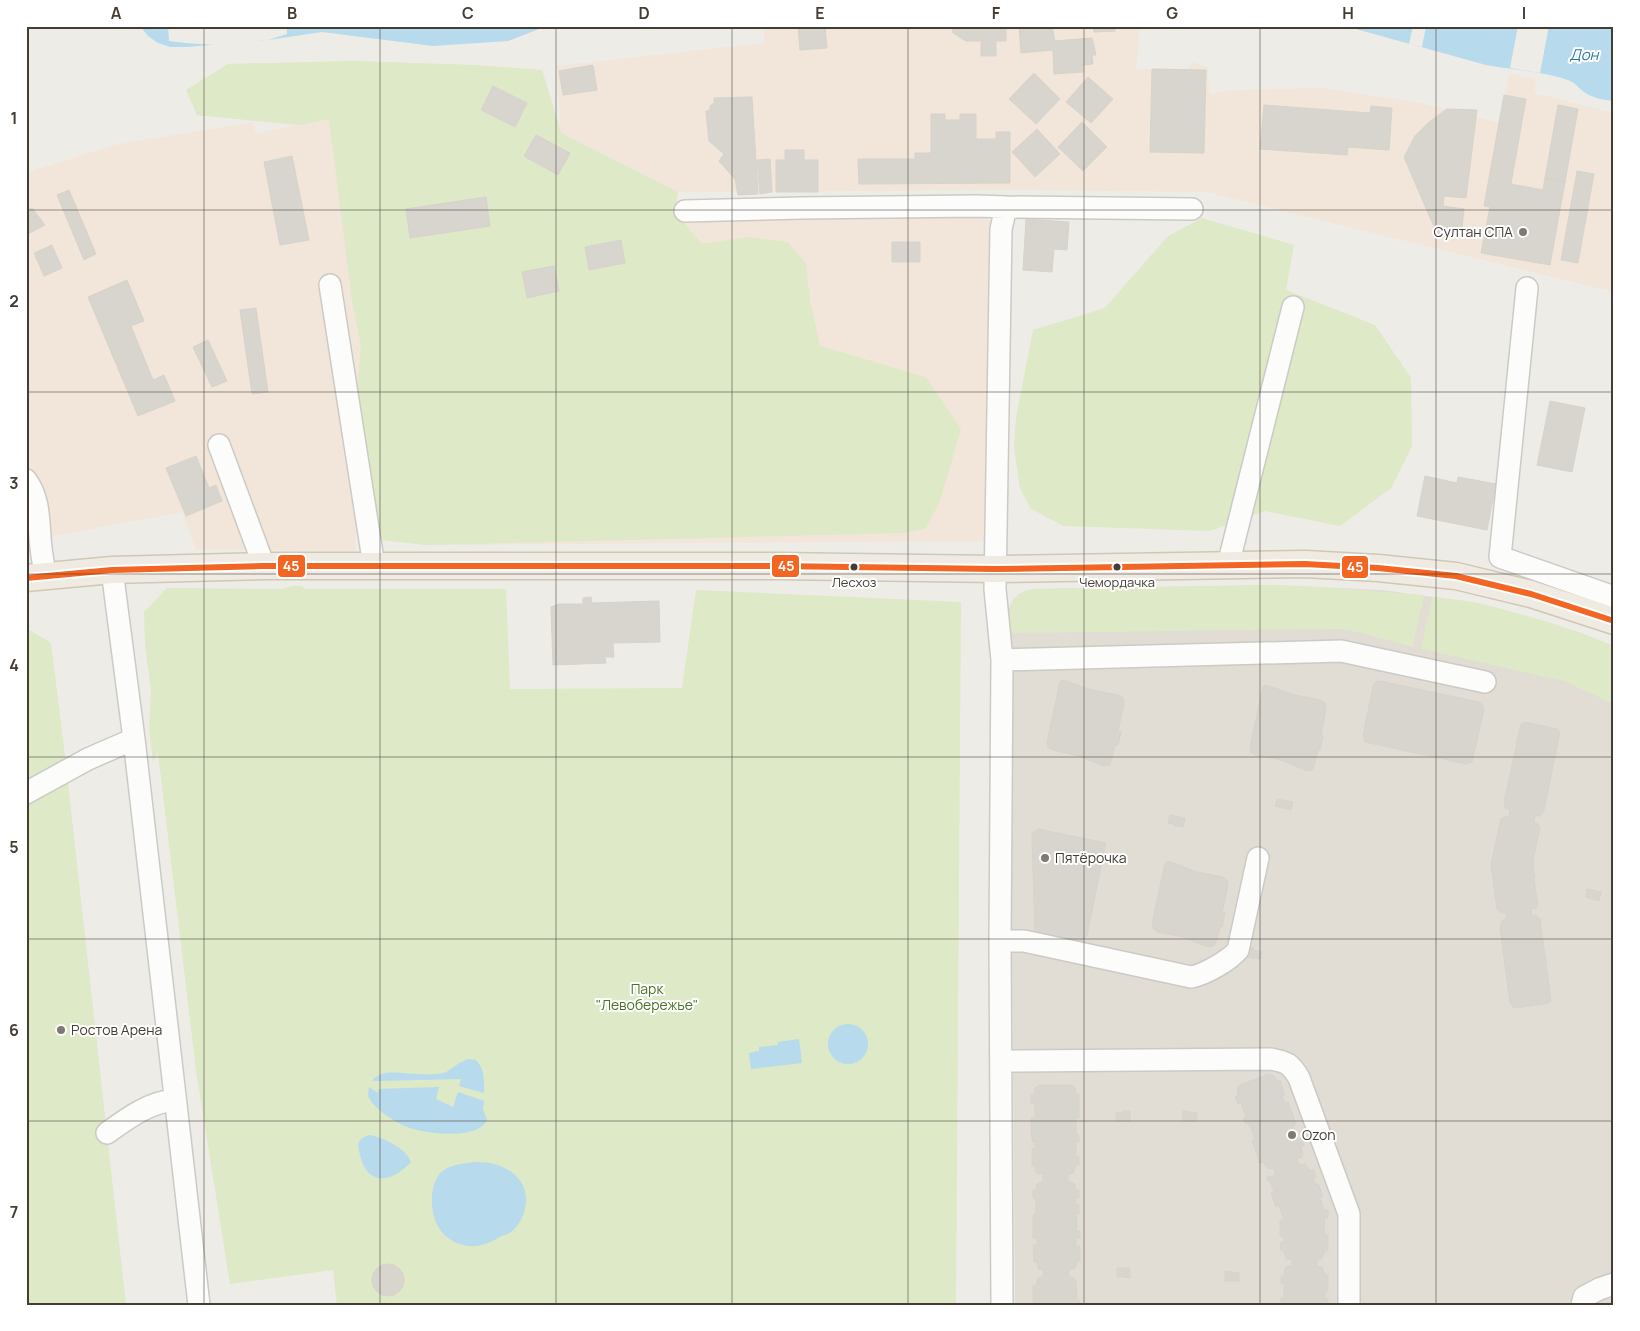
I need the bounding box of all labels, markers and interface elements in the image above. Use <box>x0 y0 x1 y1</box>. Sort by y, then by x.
text: A <box>111 2 122 24</box>
text: B <box>287 2 297 24</box>
text: C <box>462 2 474 24</box>
text: D <box>638 2 650 24</box>
text: E <box>815 2 825 24</box>
text: F <box>992 2 1001 24</box>
text: G <box>1166 2 1178 24</box>
text: H <box>1342 2 1354 24</box>
text: I <box>1522 2 1526 24</box>
water label: Дон <box>1570 44 1600 65</box>
text: 1 <box>10 107 18 129</box>
place label: Султан СПА <box>1434 222 1513 241</box>
marker: Султан СПА <box>1517 226 1529 238</box>
text: 2 <box>9 290 19 312</box>
text: 3 <box>9 472 19 494</box>
line badge: 45 <box>277 554 306 578</box>
line badge: 45 <box>771 554 800 578</box>
line badge: 45 <box>1341 555 1369 579</box>
text: 45 <box>283 556 299 575</box>
text: 45 <box>778 556 794 575</box>
text: 45 <box>1347 557 1363 576</box>
marker: Лесхоз <box>849 562 859 572</box>
marker: Чемордачка <box>1112 562 1122 572</box>
place label: Лесхоз <box>832 573 877 591</box>
place label: Чемордачка <box>1079 573 1155 591</box>
text: 4 <box>9 654 19 676</box>
text: 5 <box>9 836 19 858</box>
place label: Пятёрочка <box>1055 848 1127 867</box>
marker: Пятёрочка <box>1039 852 1051 864</box>
park label: Парк "Левобережье" <box>596 979 698 1014</box>
text: 6 <box>9 1019 19 1041</box>
place label: Ростов Арена <box>71 1020 162 1039</box>
marker: Ростов Арена <box>55 1024 67 1036</box>
place label: Ozon <box>1302 1125 1336 1144</box>
marker: Ozon <box>1286 1129 1298 1141</box>
text: 7 <box>10 1201 18 1223</box>

